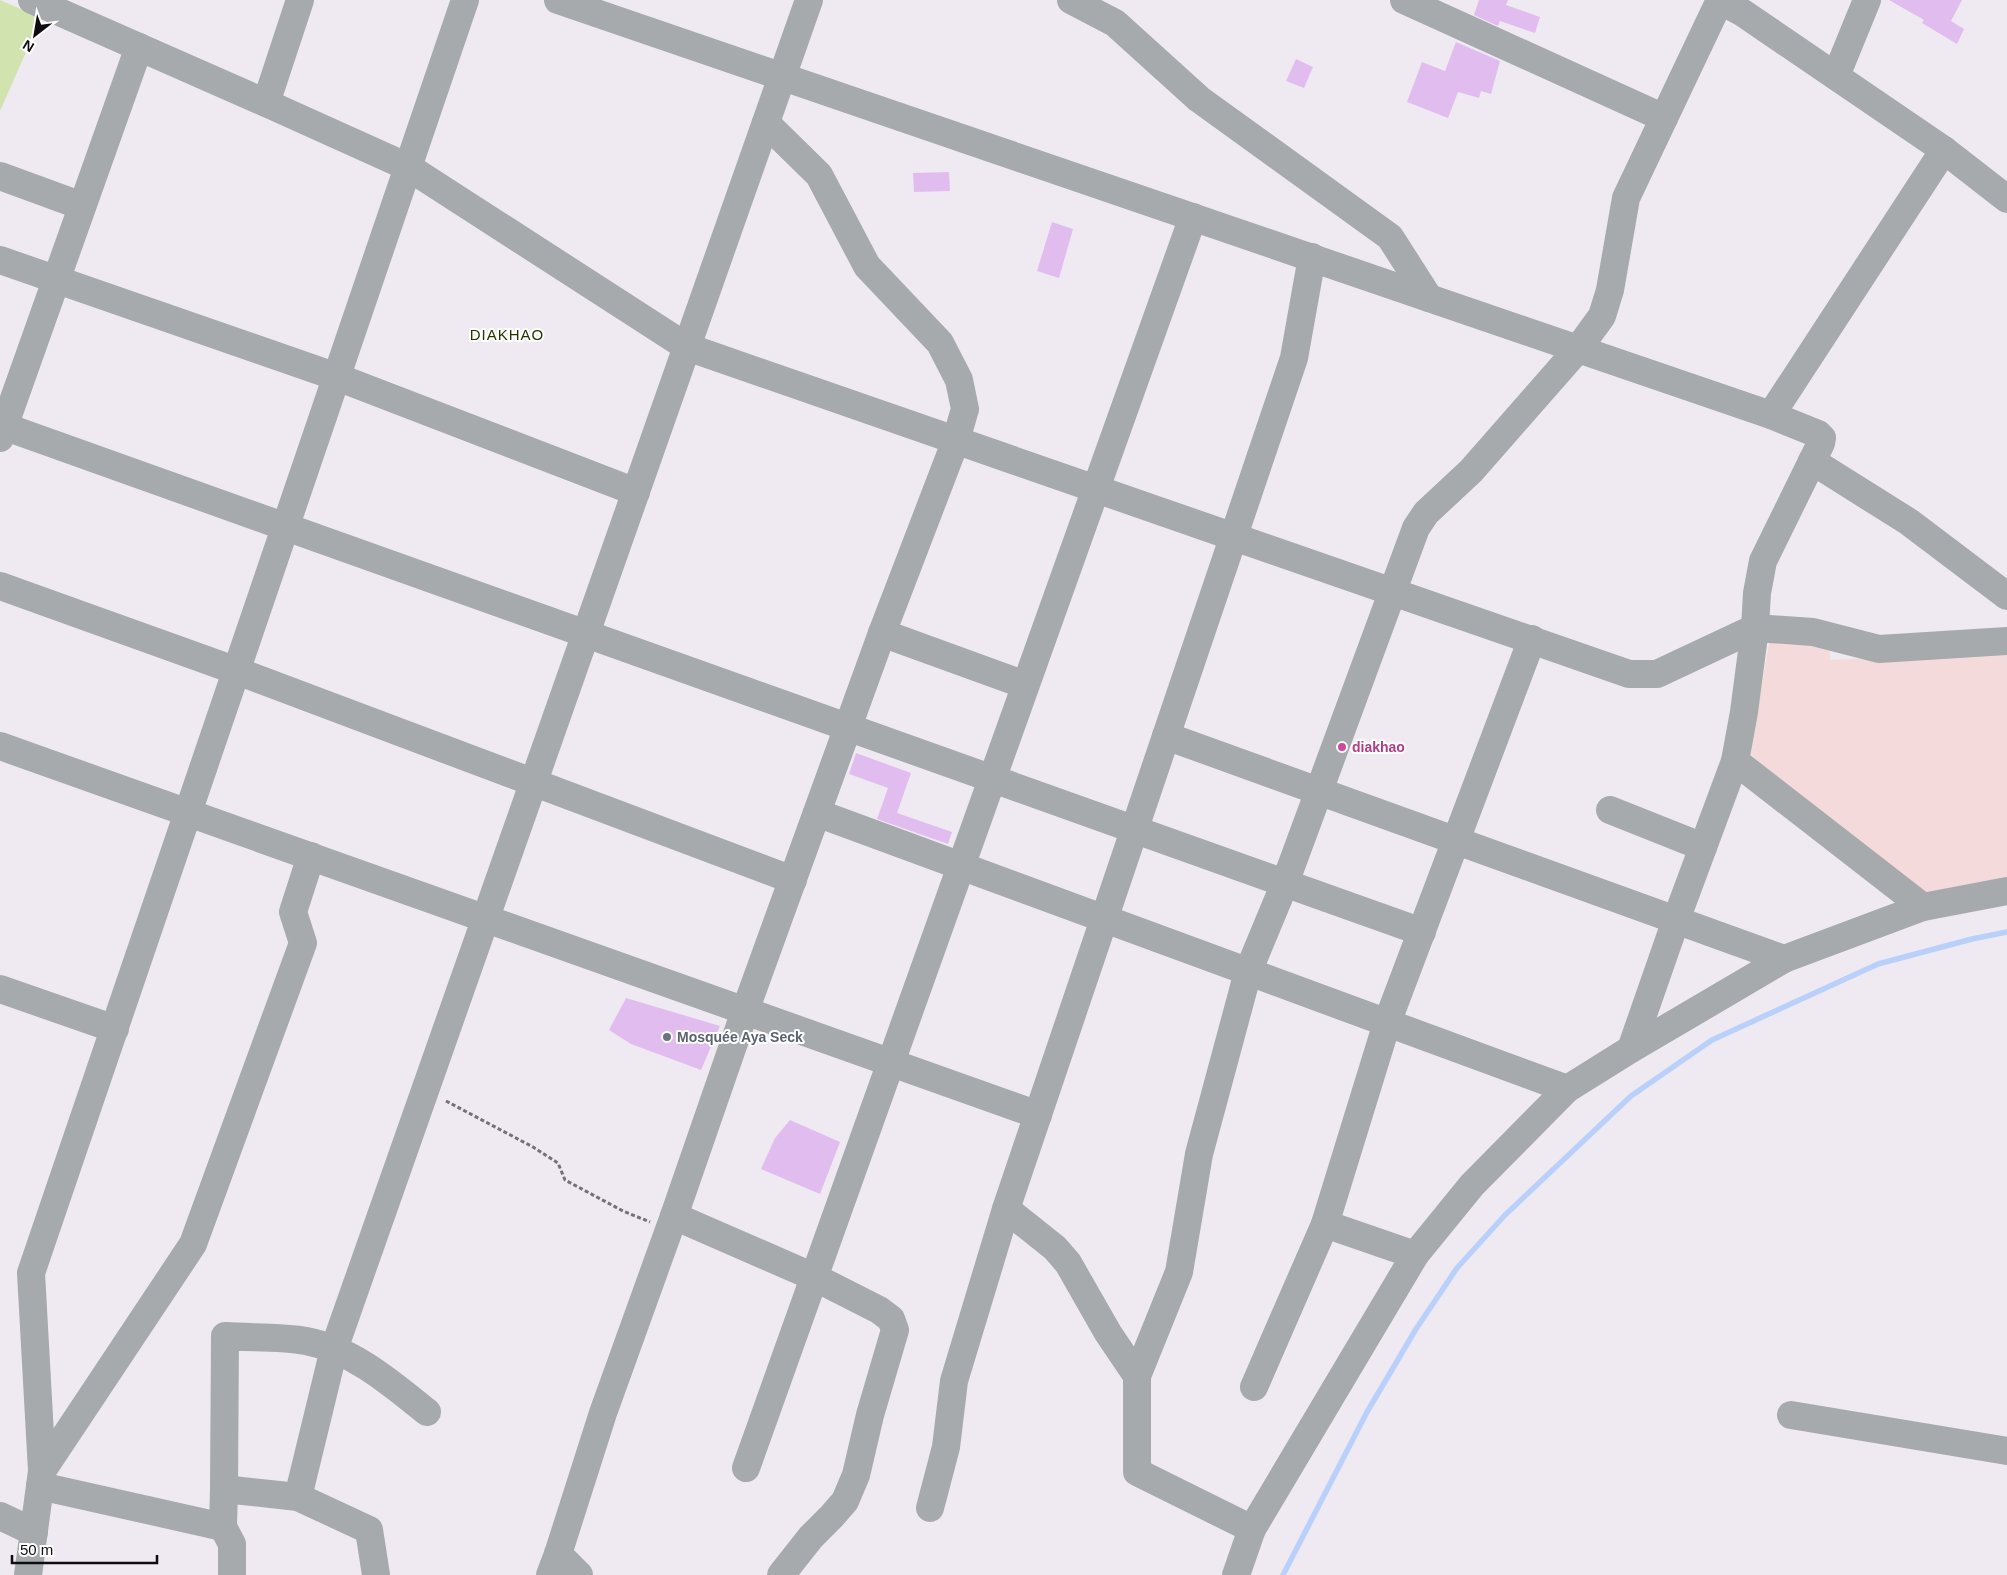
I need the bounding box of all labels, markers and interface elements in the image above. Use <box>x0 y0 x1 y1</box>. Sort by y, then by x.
north arrow <box>10 10 60 60</box>
text: N <box>20 37 37 56</box>
district label: DIAKHAO <box>470 326 544 343</box>
place label: diakhao <box>1352 739 1405 755</box>
marker: diakhao <box>1336 741 1348 753</box>
place label: Mosquée Aya Seck <box>677 1029 803 1045</box>
marker: Mosquée Aya Seck <box>661 1031 673 1043</box>
scale bar <box>12 1532 158 1564</box>
text: 50 m <box>20 1541 53 1558</box>

